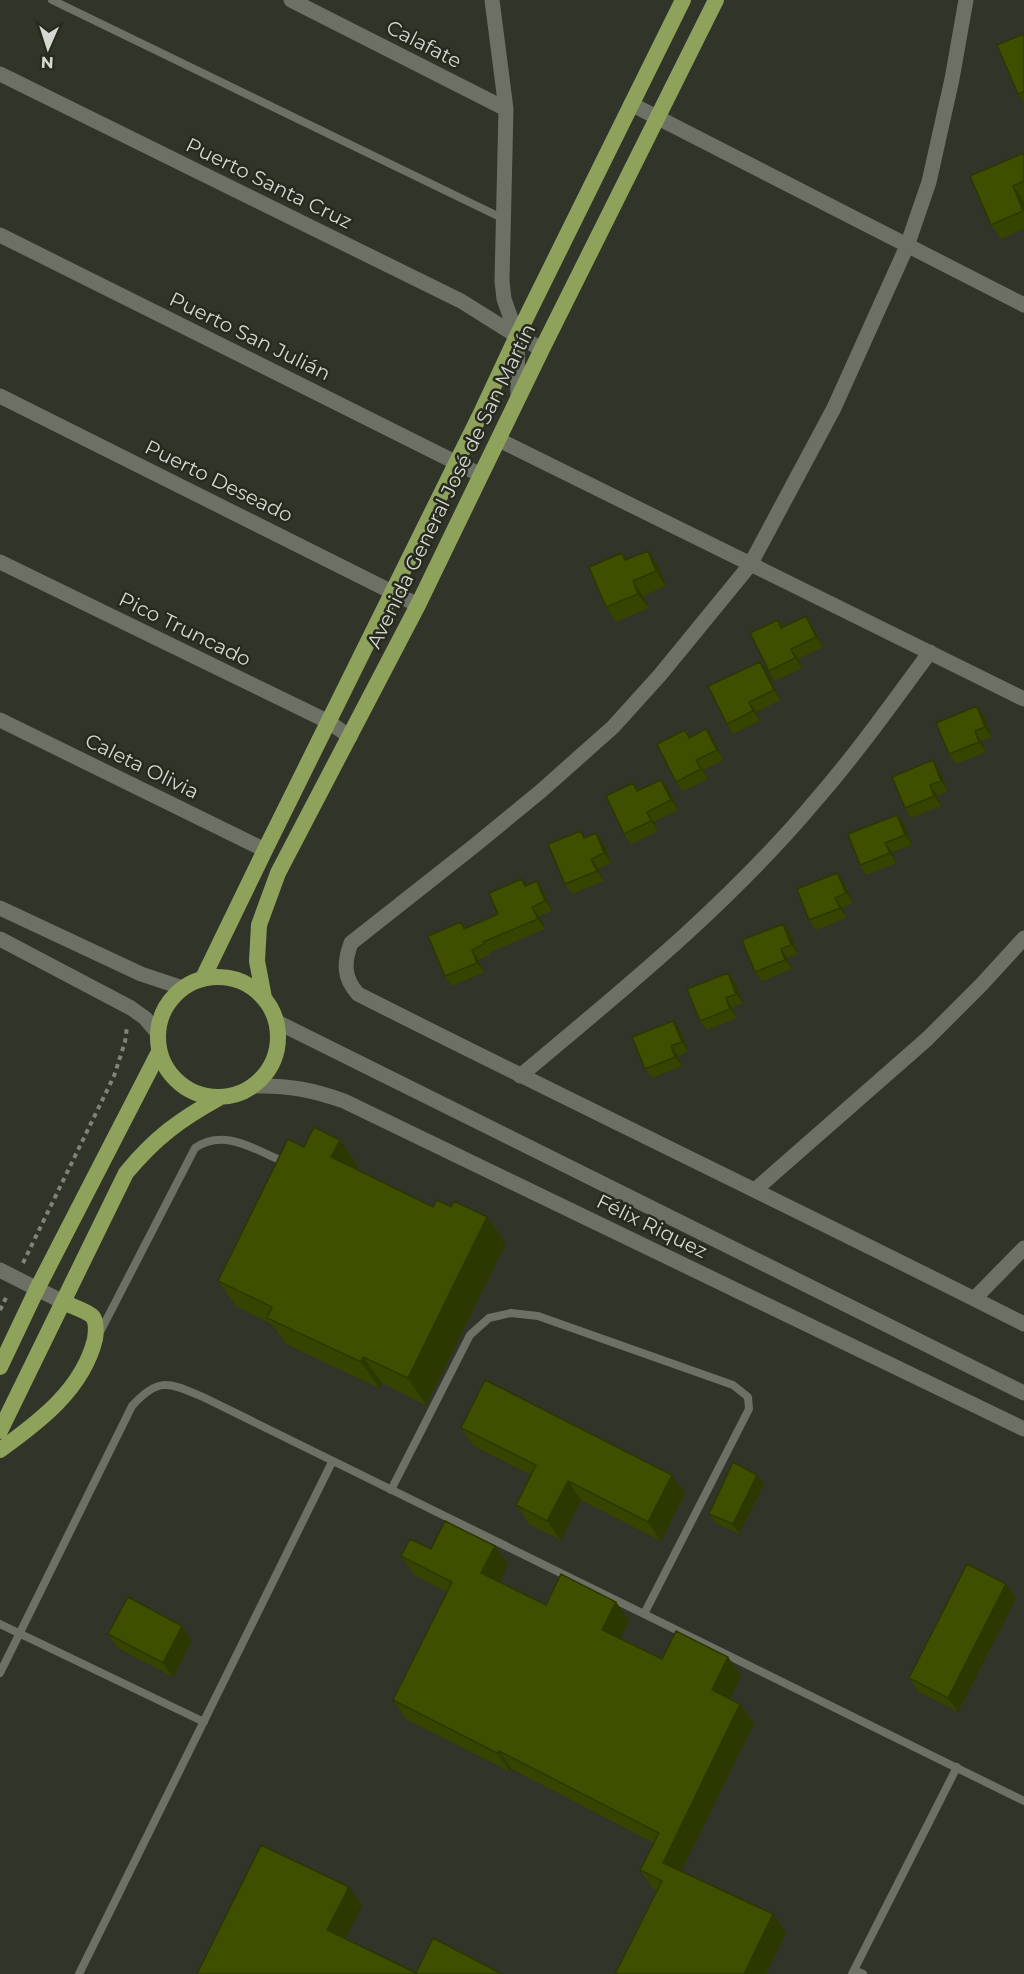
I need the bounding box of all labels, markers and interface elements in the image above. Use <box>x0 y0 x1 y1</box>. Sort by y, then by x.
street label: Calafate <box>382 15 466 73</box>
north arrow <box>18 18 78 78</box>
text: N <box>40 53 54 72</box>
street label: Puerto Santa Cruz <box>182 132 356 234</box>
street label: Puerto San Julián <box>166 287 334 385</box>
street label: Avenida General José de San Martín <box>362 320 540 652</box>
street label: Puerto Deseado <box>141 435 297 527</box>
street label: Pico Truncado <box>115 587 255 671</box>
street label: Caleta Olivia <box>81 728 203 804</box>
street label: Félix Riquez <box>593 1189 711 1263</box>

